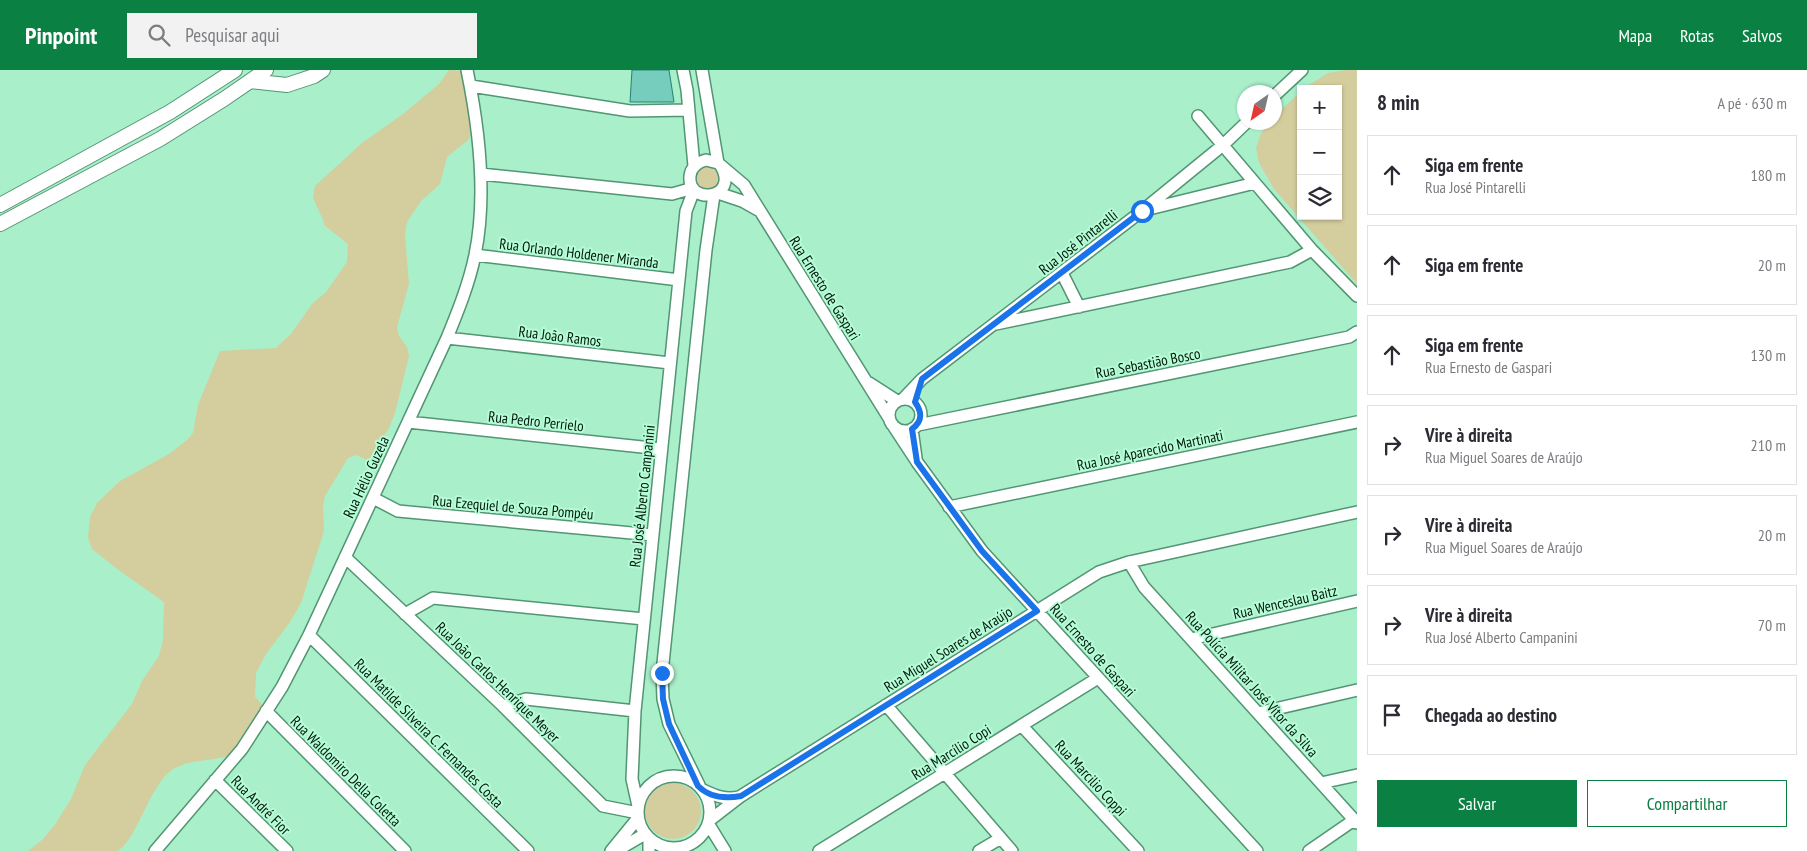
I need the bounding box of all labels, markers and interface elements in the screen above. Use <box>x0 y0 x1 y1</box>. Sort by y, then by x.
search box <box>127 13 477 58</box>
text: Pinpoint <box>25 20 97 51</box>
icon: search <box>145 21 173 49</box>
text: Pesquisar aqui <box>185 23 280 47</box>
text: Mapa <box>1618 24 1652 47</box>
text: Rotas <box>1680 24 1714 47</box>
text: Salvos <box>1742 24 1782 47</box>
north arrow <box>1237 85 1282 130</box>
map controls <box>1297 85 1342 220</box>
button: + <box>1297 85 1342 130</box>
text: 8 min <box>1377 89 1419 116</box>
text: A pé · 630 m <box>1717 93 1787 113</box>
button: − <box>1297 130 1342 175</box>
text: Siga em frente <box>1425 153 1523 177</box>
icon: ahead <box>1378 161 1406 189</box>
text: 180 m <box>1751 165 1786 185</box>
button: layers <box>1297 175 1342 220</box>
text: Rua José Pintarelli <box>1425 177 1526 197</box>
route start <box>1131 200 1154 223</box>
street label: Rua José Pintarelli <box>1035 205 1121 279</box>
street label: Rua Ernesto de Gaspari <box>785 232 865 344</box>
street label: Rua Orlando Holdener Miranda <box>498 234 660 272</box>
icon: ahead <box>1378 251 1406 279</box>
text: Siga em frente <box>1425 253 1523 277</box>
text: 20 m <box>1758 255 1786 275</box>
street label: Rua João Ramos <box>518 322 602 350</box>
text: Siga em frente <box>1425 333 1523 357</box>
icon: ahead <box>1378 341 1406 369</box>
street label: Rua Sebastião Bosco <box>1094 344 1202 382</box>
text: 130 m <box>1751 345 1786 365</box>
text: Rua Ernesto de Gaspari <box>1425 357 1552 377</box>
street label: Rua Pedro Perrielo <box>487 407 585 435</box>
text: Vire à direita <box>1425 423 1512 447</box>
street label: Rua José Alberto Campanini <box>625 424 659 568</box>
street label: Rua José Aparecido Martinati <box>1075 425 1225 475</box>
icon: right <box>1378 431 1406 459</box>
street label: Rua Hélio Guzela <box>339 433 393 521</box>
text: 210 m <box>1751 435 1786 455</box>
text: Rua Miguel Soares de Araújo <box>1425 447 1583 467</box>
street label: Rua Ezequiel de Souza Pompéu <box>432 491 594 523</box>
text: Vire à direita <box>1425 513 1512 537</box>
icon: right <box>1378 521 1406 549</box>
text: 20 m <box>1758 525 1786 545</box>
text: Rua Miguel Soares de Araújo <box>1425 537 1583 557</box>
street label: Rua Wenceslau Baitz <box>1231 581 1339 623</box>
street label: Rua Ernesto de Gaspari <box>1046 599 1140 701</box>
street label: Rua Miguel Soares de Araújo <box>880 602 1016 696</box>
text: Vire à direita <box>1425 603 1512 627</box>
street label: Rua Polícia Militar José Vítor da Silva <box>1182 607 1322 761</box>
icon: right <box>1378 611 1406 639</box>
text: 70 m <box>1758 615 1786 635</box>
street label: Rua João Carlos Henrique Meyer <box>432 618 565 747</box>
text: Rua José Alberto Campanini <box>1425 627 1578 647</box>
street label: Rua Matilde Silveira C. Fernandes Costa <box>350 654 508 812</box>
route end <box>651 662 674 685</box>
icon: arrive <box>1378 701 1406 729</box>
text: Chegada ao destino <box>1425 703 1557 727</box>
street label: Rua Waldomiro Della Coletta <box>287 712 405 830</box>
street label: Rua Marcílio Copi <box>908 720 994 784</box>
street label: Rua Marcilio Coppi <box>1051 736 1131 820</box>
street label: Rua André Fior <box>227 771 295 839</box>
button: Salvar <box>1377 780 1577 827</box>
button: Compartilhar <box>1587 780 1787 827</box>

